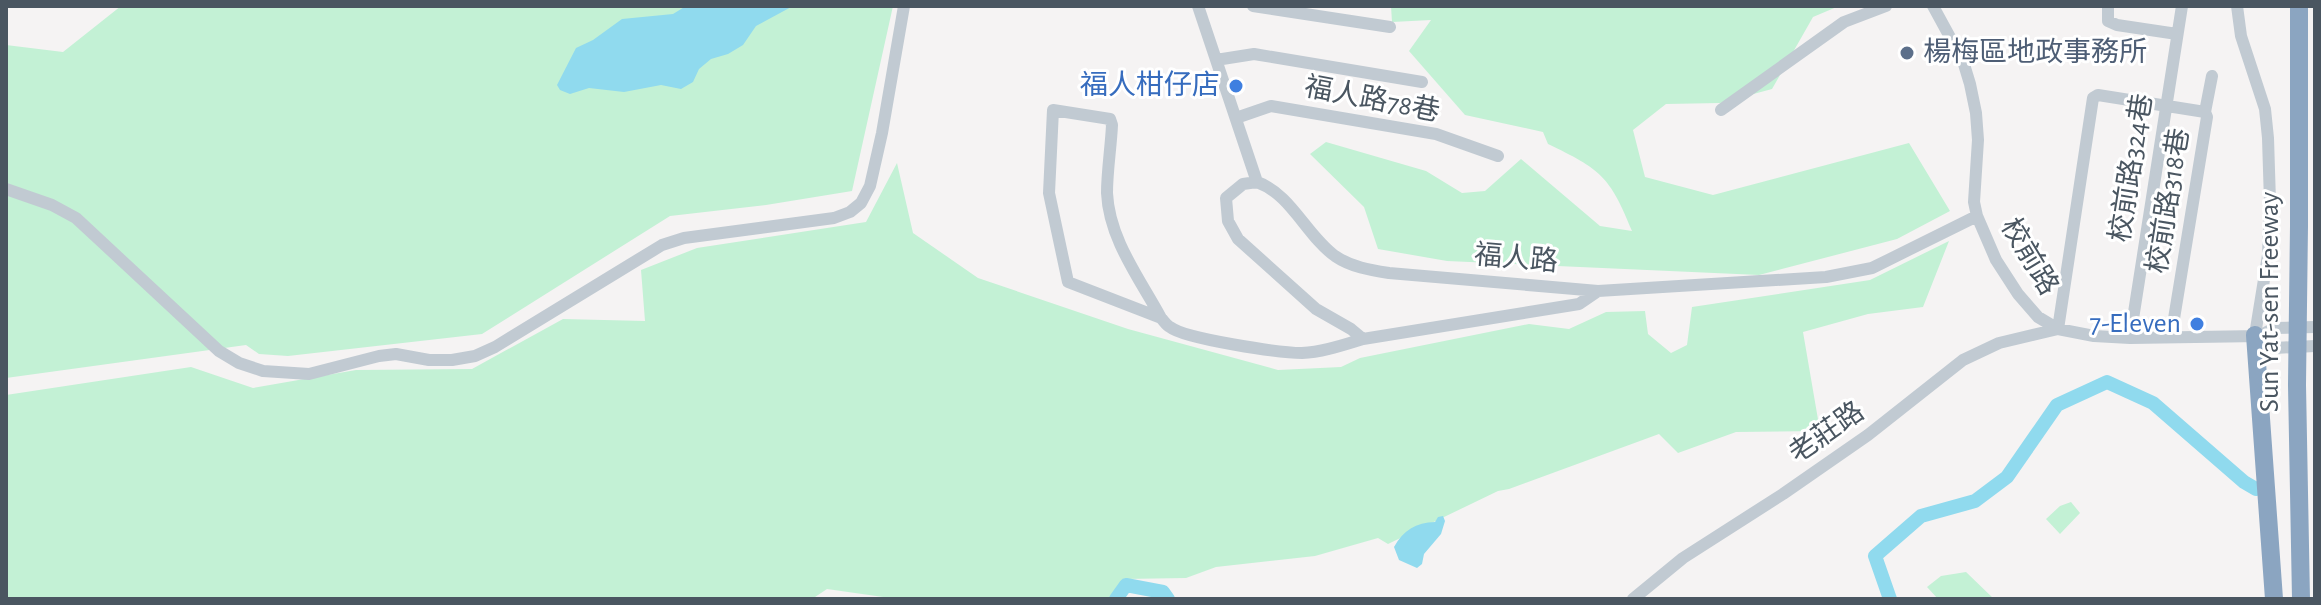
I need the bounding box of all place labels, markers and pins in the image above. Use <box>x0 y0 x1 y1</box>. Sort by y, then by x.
place label: 楊梅區地政事務所 <box>1923 37 2147 67</box>
marker: 楊梅區地政事務所 <box>1898 44 1916 62</box>
place label: 福人柑仔店 <box>1080 70 1220 100</box>
marker: 福人柑仔店 <box>1227 77 1245 95</box>
place label: 7-Eleven <box>2089 310 2181 338</box>
marker: 7-Eleven <box>2188 315 2206 333</box>

